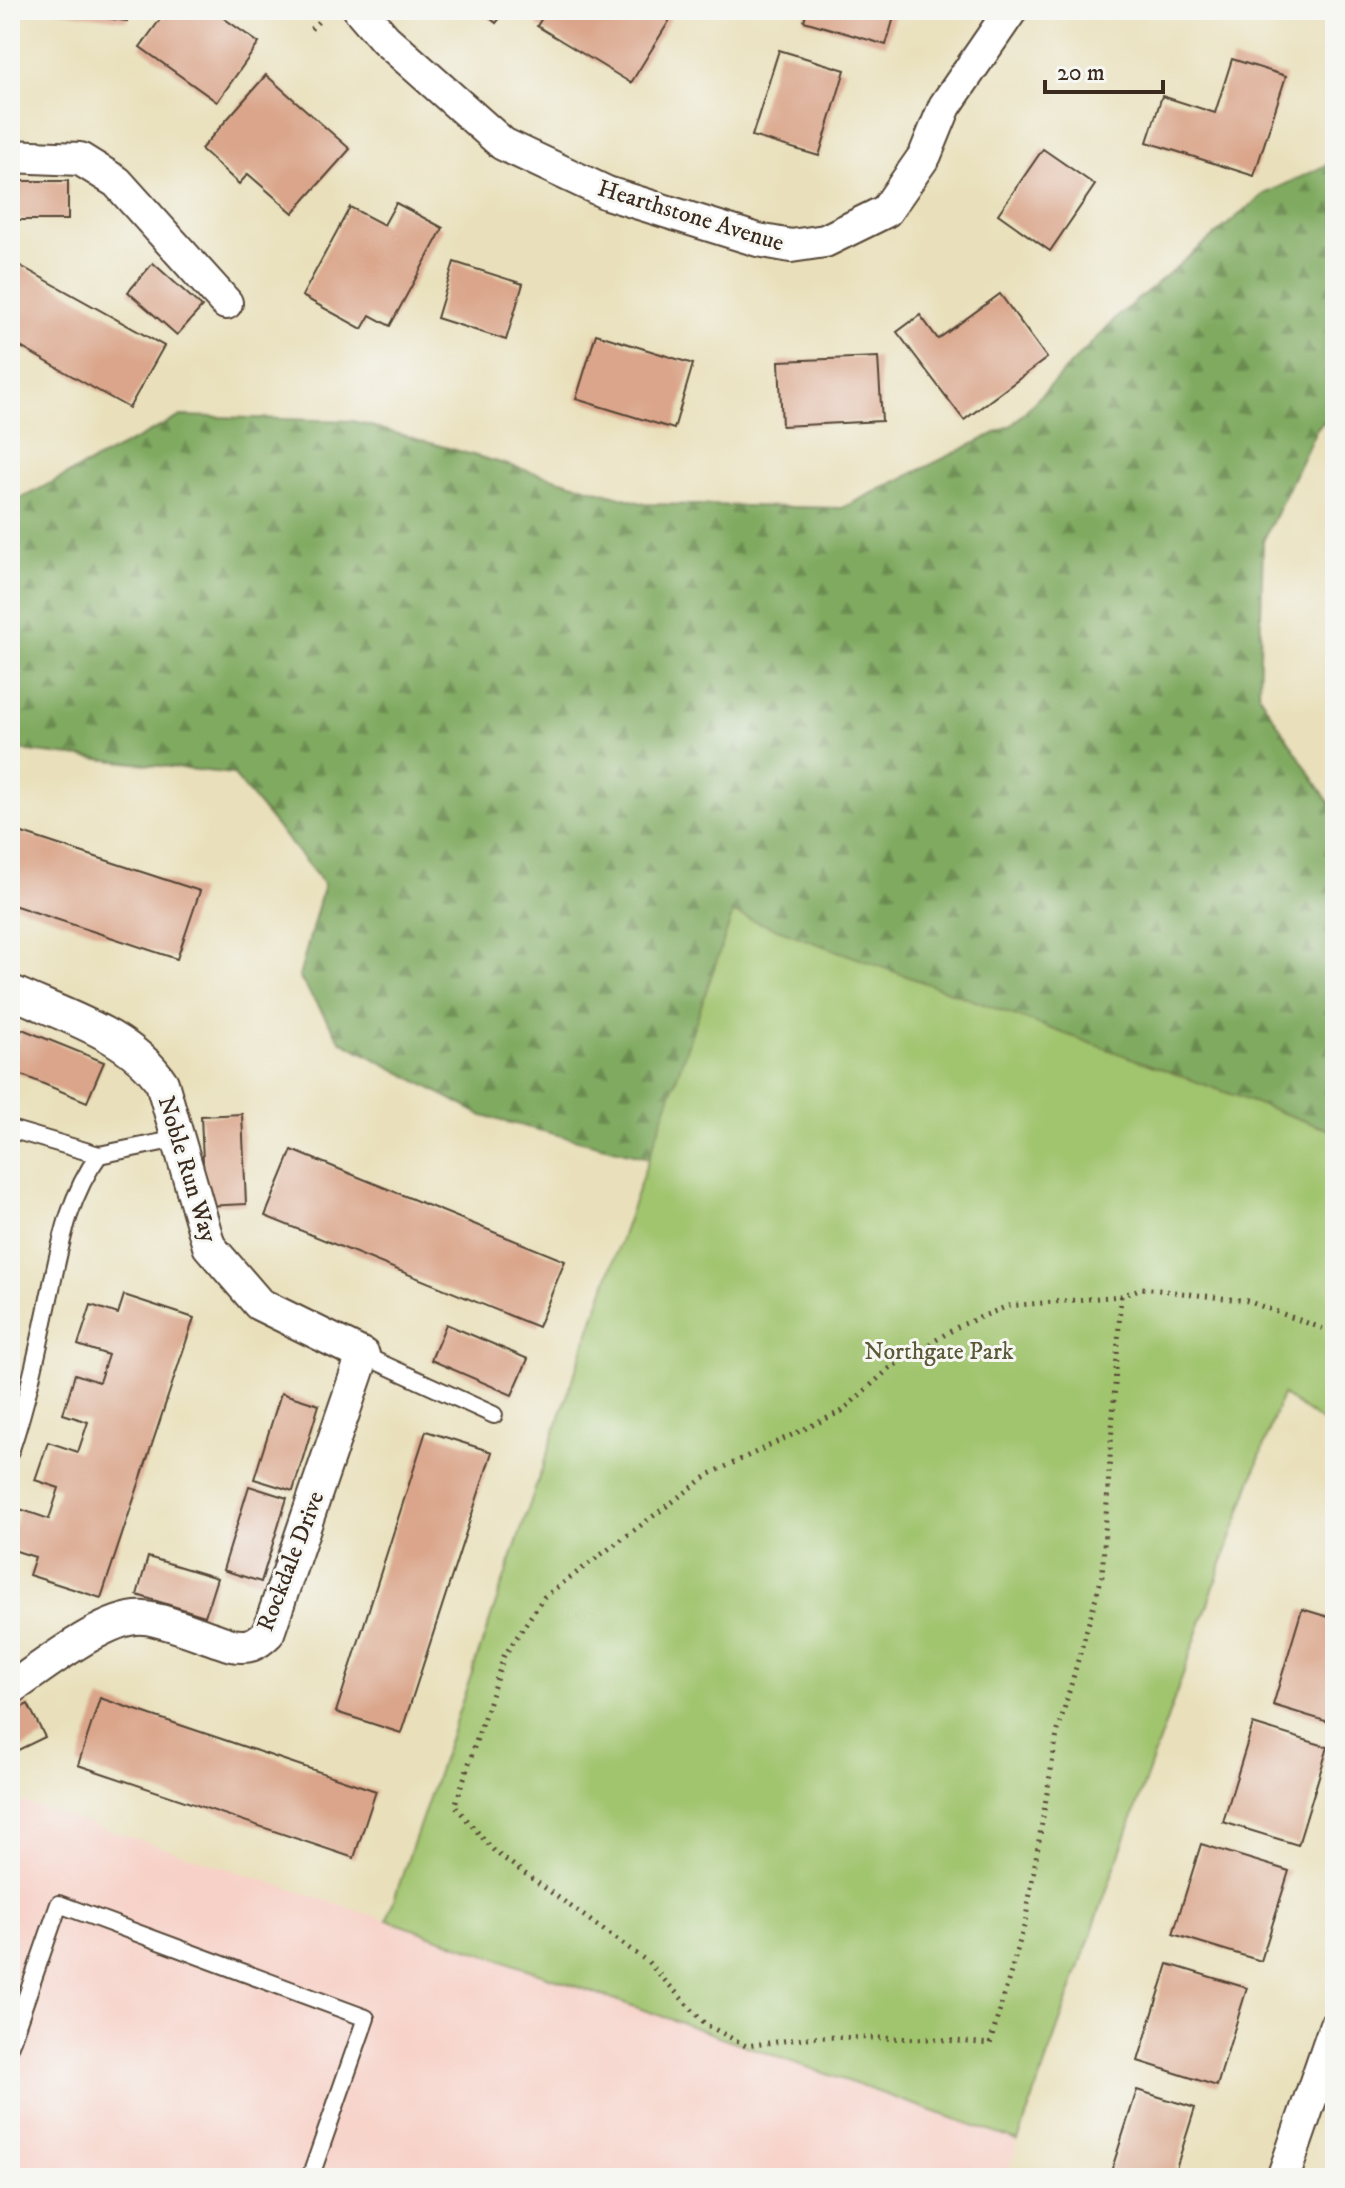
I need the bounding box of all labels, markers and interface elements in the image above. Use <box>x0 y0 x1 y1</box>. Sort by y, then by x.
scale bar <box>1045 44 1163 94</box>
text: 20 m <box>1057 58 1105 88</box>
street label: Hearthstone Avenue <box>594 173 788 259</box>
street label: Noble Run Way <box>151 1092 224 1247</box>
park label: Northgate Park <box>864 1337 1014 1367</box>
street label: Rockdale Drive <box>251 1487 331 1636</box>

